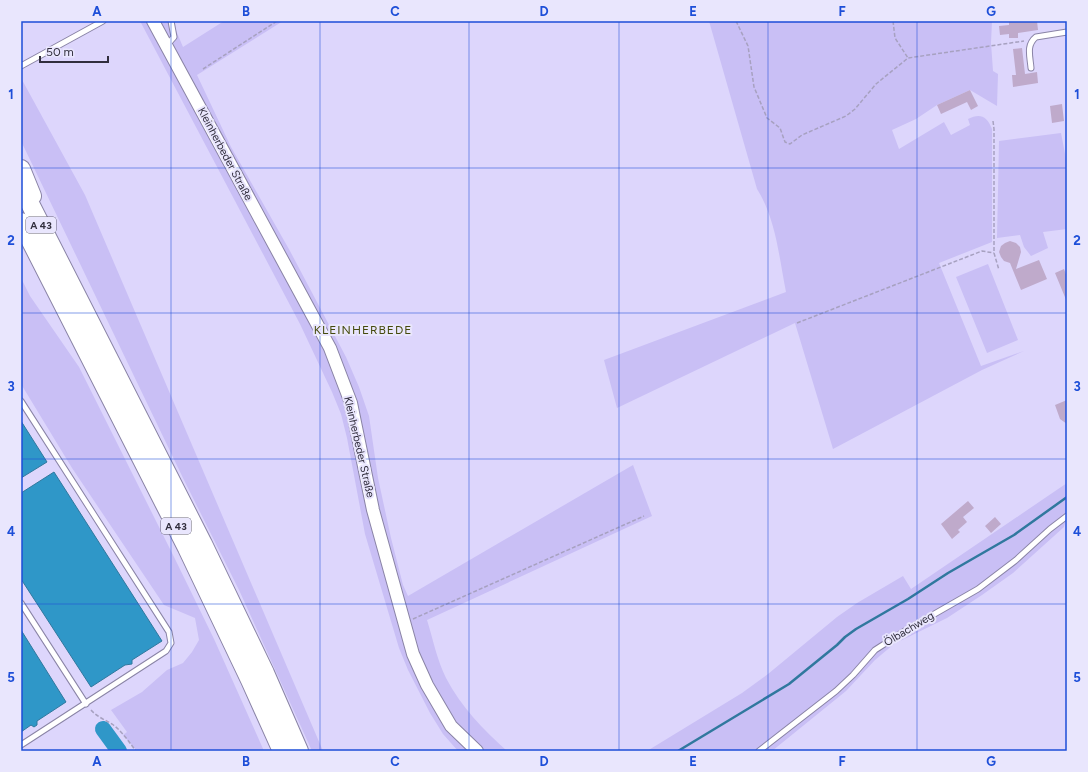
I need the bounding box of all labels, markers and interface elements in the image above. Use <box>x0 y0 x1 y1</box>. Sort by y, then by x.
text: A <box>92 4 102 19</box>
text: B <box>242 4 250 19</box>
text: C <box>390 4 400 19</box>
text: D <box>539 4 549 19</box>
text: E <box>689 4 697 19</box>
text: F <box>838 4 846 19</box>
text: G <box>986 4 996 19</box>
scale bar <box>40 38 108 64</box>
text: 50 m <box>46 45 74 59</box>
text: 1 <box>8 87 14 102</box>
text: 1 <box>1074 87 1080 102</box>
street label: Kleinherbeder Straße <box>195 105 255 203</box>
road number: A 43 <box>26 217 56 233</box>
text: 2 <box>7 233 15 248</box>
text: 2 <box>1073 233 1081 248</box>
district label: KLEINHERBEDE <box>314 323 412 337</box>
text: 3 <box>7 379 15 394</box>
text: 3 <box>1073 379 1081 394</box>
street label: Kleinherbeder Straße <box>341 395 377 499</box>
road number: A 43 <box>161 518 191 534</box>
text: 4 <box>7 524 15 539</box>
text: 4 <box>1073 524 1081 539</box>
street label: Ölbachweg <box>881 608 936 649</box>
text: 5 <box>7 670 15 685</box>
text: 5 <box>1073 670 1081 685</box>
text: A <box>92 754 102 769</box>
text: B <box>242 754 250 769</box>
text: C <box>390 754 400 769</box>
text: D <box>539 754 549 769</box>
text: E <box>689 754 697 769</box>
text: F <box>838 754 846 769</box>
text: G <box>986 754 996 769</box>

